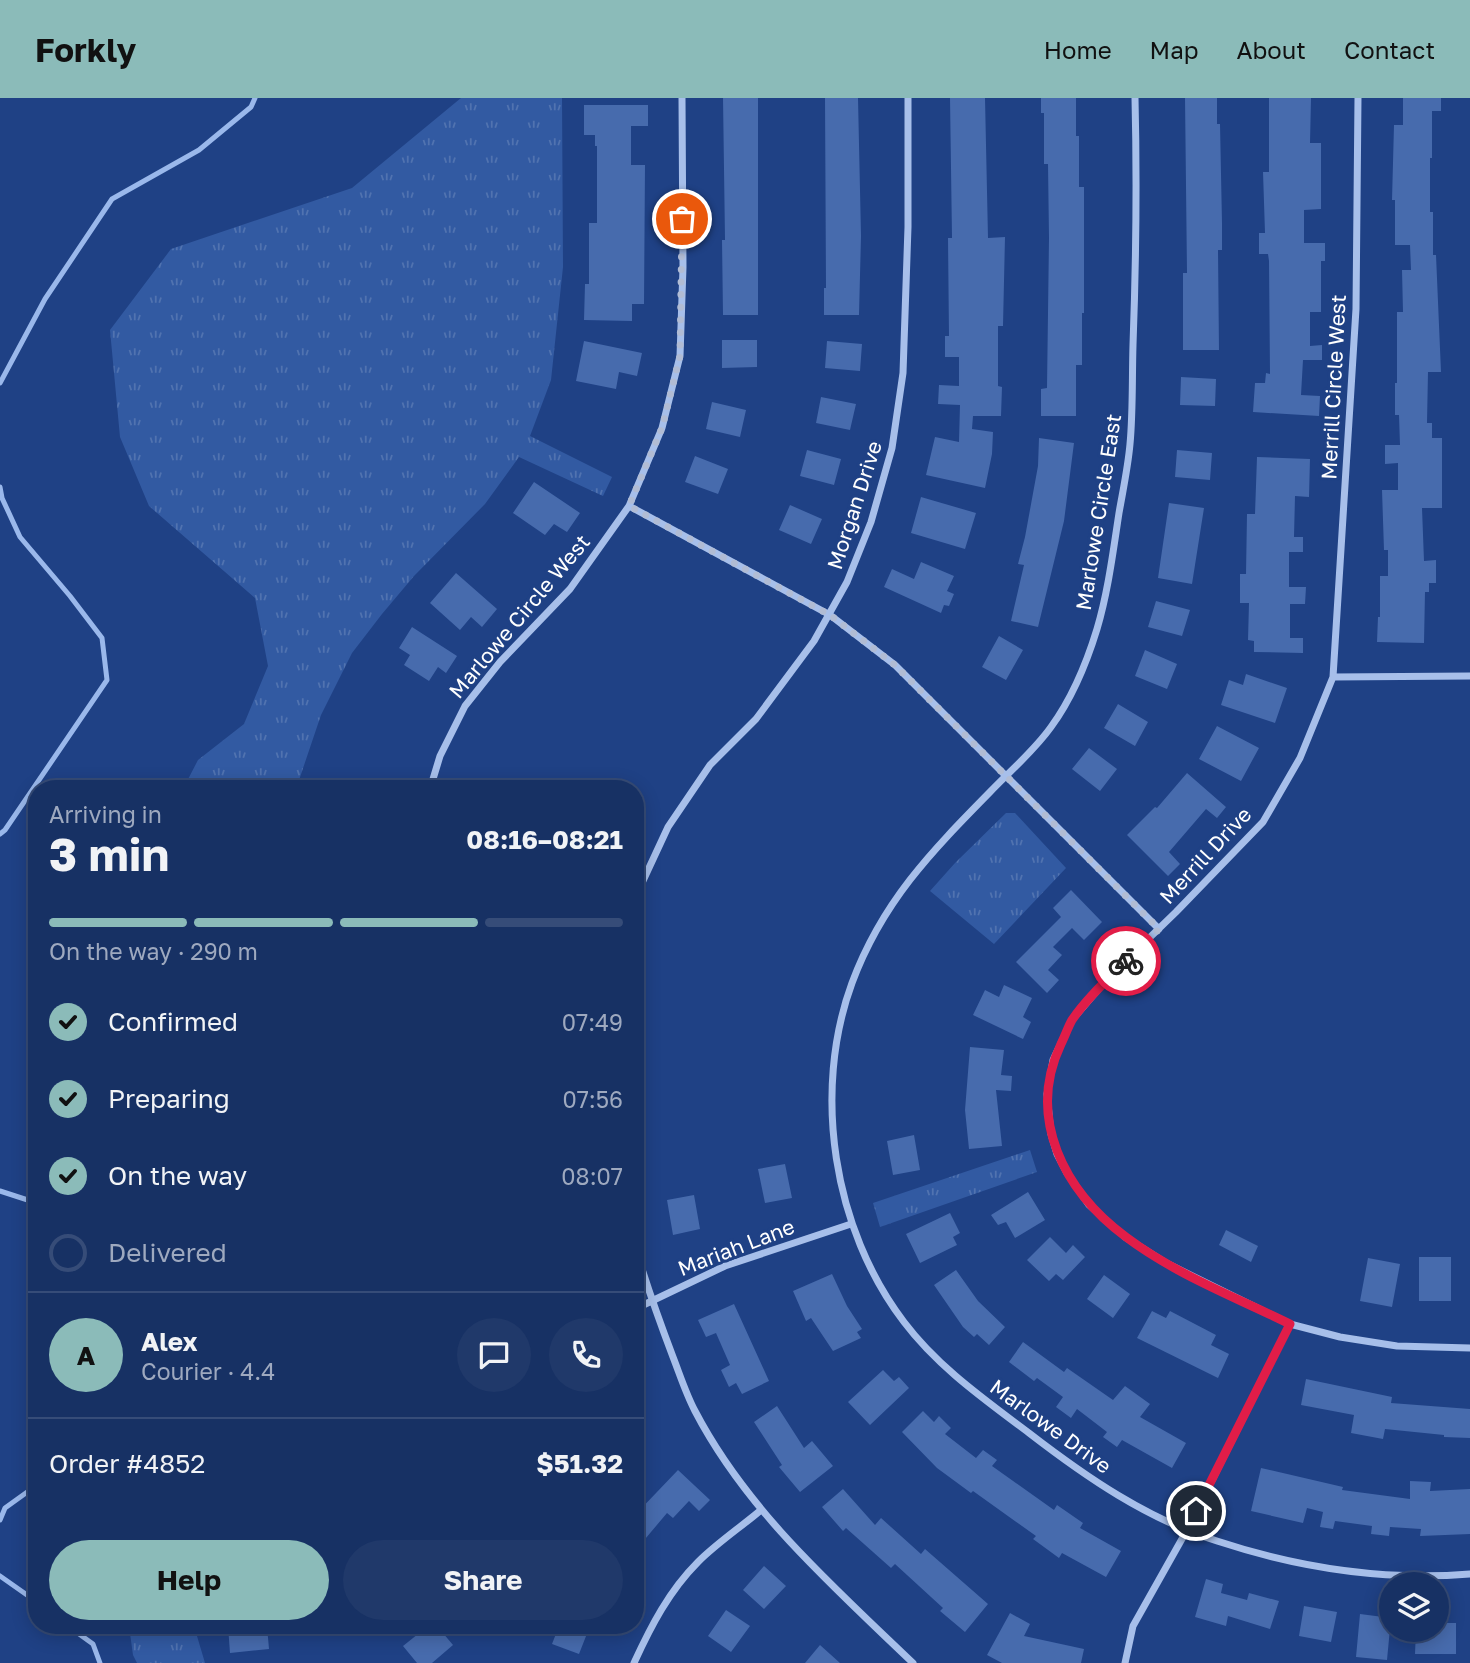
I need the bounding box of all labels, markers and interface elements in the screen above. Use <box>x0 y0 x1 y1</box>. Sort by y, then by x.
text: Forkly <box>35 30 136 69</box>
text: Home <box>1044 35 1112 64</box>
text: Map <box>1150 35 1199 64</box>
text: About <box>1237 35 1306 64</box>
text: Contact <box>1344 35 1435 64</box>
pin <box>652 189 712 249</box>
icon: bag <box>663 200 701 238</box>
street label: Merrill Circle West <box>1315 294 1351 480</box>
street label: Marlowe Circle East <box>1070 412 1126 612</box>
street label: Morgan Drive <box>821 437 887 573</box>
street label: Marlowe Circle West <box>443 529 595 703</box>
text: Arriving in <box>49 800 162 828</box>
street label: Merrill Drive <box>1154 801 1256 909</box>
text: 08:16–08:21 <box>466 824 623 855</box>
text: 3 min <box>49 826 169 881</box>
courier <box>1091 926 1161 996</box>
text: On the way · 290 m <box>49 937 258 965</box>
icon: bike <box>1107 942 1145 980</box>
icon: check <box>49 1003 87 1041</box>
text: Confirmed <box>108 1006 238 1037</box>
text: 07:49 <box>562 1008 623 1036</box>
icon: check <box>49 1080 87 1118</box>
text: Preparing <box>108 1083 230 1114</box>
text: 07:56 <box>562 1085 623 1113</box>
icon: check <box>49 1157 87 1195</box>
text: On the way <box>108 1160 247 1191</box>
text: 08:07 <box>561 1162 623 1190</box>
street label: Mariah Lane <box>674 1213 798 1281</box>
text: Delivered <box>108 1237 227 1268</box>
button: chat <box>457 1318 531 1392</box>
button: phone <box>549 1318 623 1392</box>
text: Alex <box>141 1326 198 1357</box>
text: A <box>77 1340 95 1371</box>
text: Courier · 4.4 <box>141 1357 275 1385</box>
street label: Marlowe Drive <box>985 1373 1117 1479</box>
text: Order #4852 <box>49 1448 205 1479</box>
text: $51.32 <box>536 1448 623 1479</box>
pin <box>1166 1481 1226 1541</box>
icon: home <box>1177 1492 1215 1530</box>
button: Help <box>49 1540 329 1620</box>
button: Share <box>343 1540 623 1620</box>
map controls <box>1379 1572 1449 1642</box>
button: layers <box>1379 1572 1449 1642</box>

